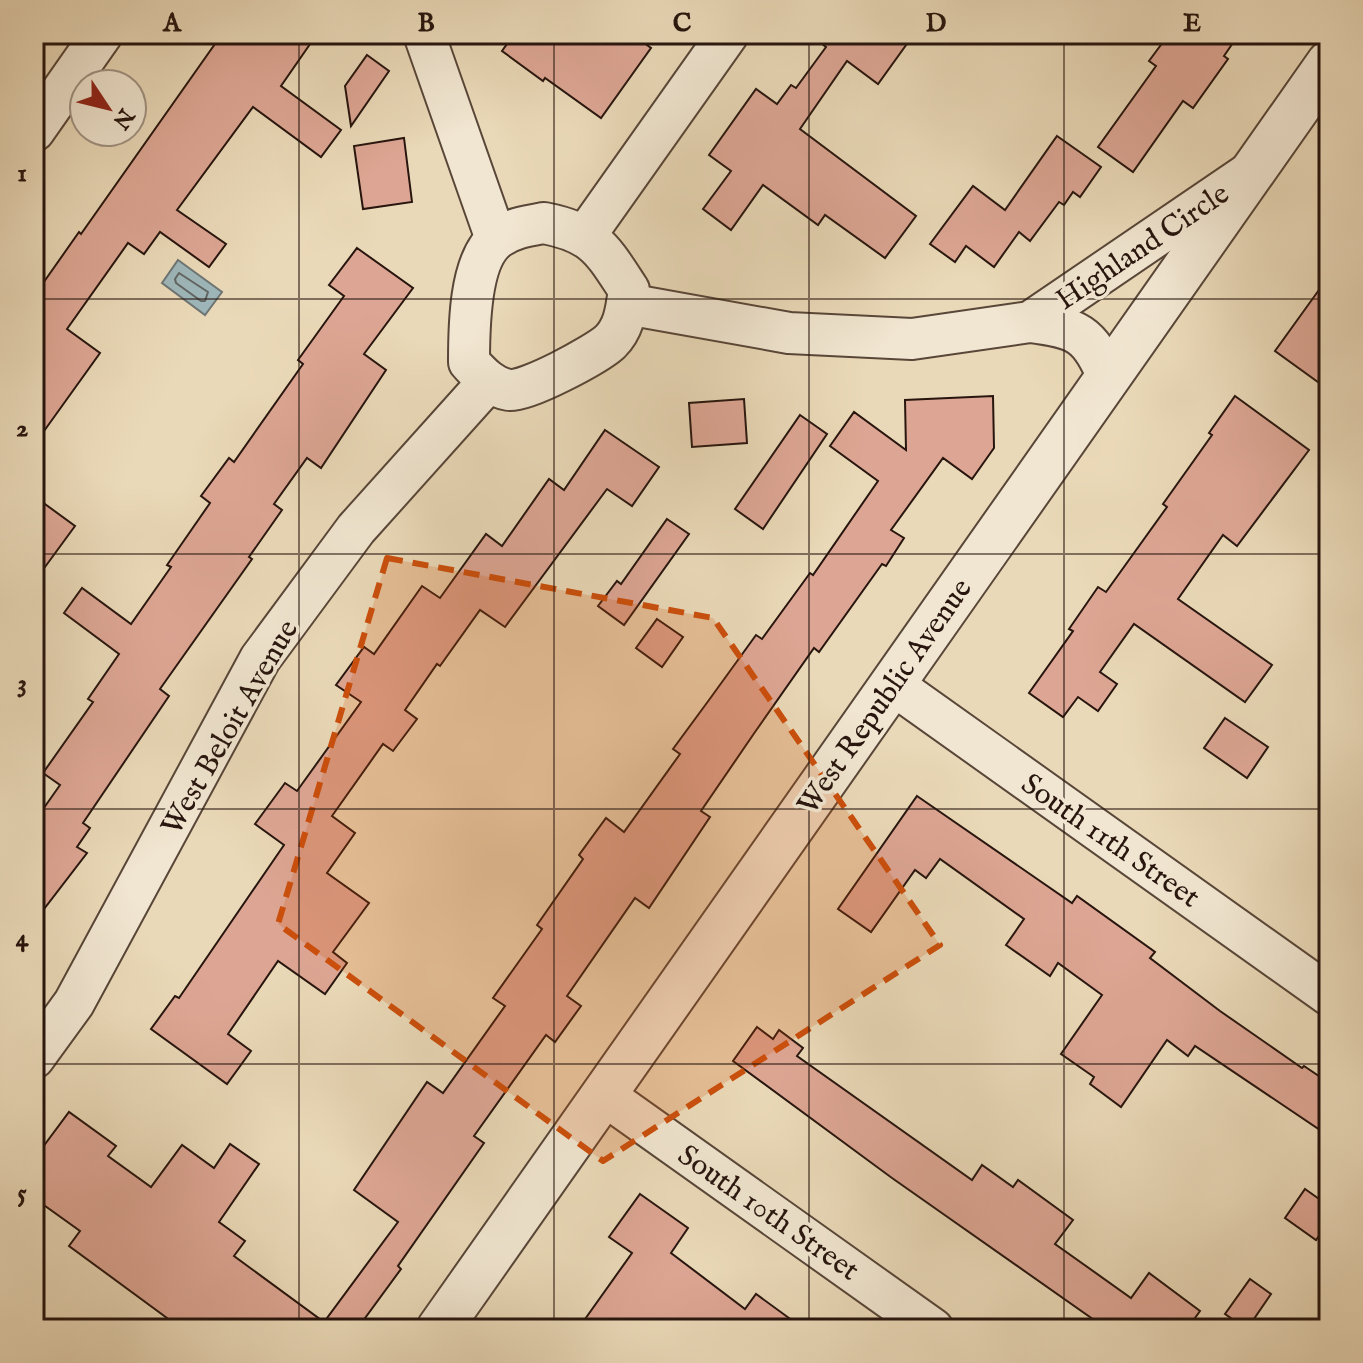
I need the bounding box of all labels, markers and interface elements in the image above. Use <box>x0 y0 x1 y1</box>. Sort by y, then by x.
text: A <box>162 7 182 40</box>
text: B <box>417 7 435 40</box>
text: C <box>673 7 692 40</box>
text: D <box>926 7 947 40</box>
text: E <box>1183 7 1201 40</box>
north arrow <box>68 68 148 148</box>
text: N <box>106 102 140 134</box>
text: 1 <box>17 157 27 190</box>
street label: Highland Circle <box>1049 176 1237 320</box>
text: 2 <box>16 412 28 445</box>
street label: West Republic Avenue <box>790 572 981 823</box>
street label: West Beloit Avenue <box>154 614 308 842</box>
text: 3 <box>17 667 27 700</box>
street label: South 11th Street <box>1013 766 1207 917</box>
text: 4 <box>16 922 30 955</box>
street label: South 10th Street <box>670 1137 866 1290</box>
text: 5 <box>17 1177 27 1210</box>

